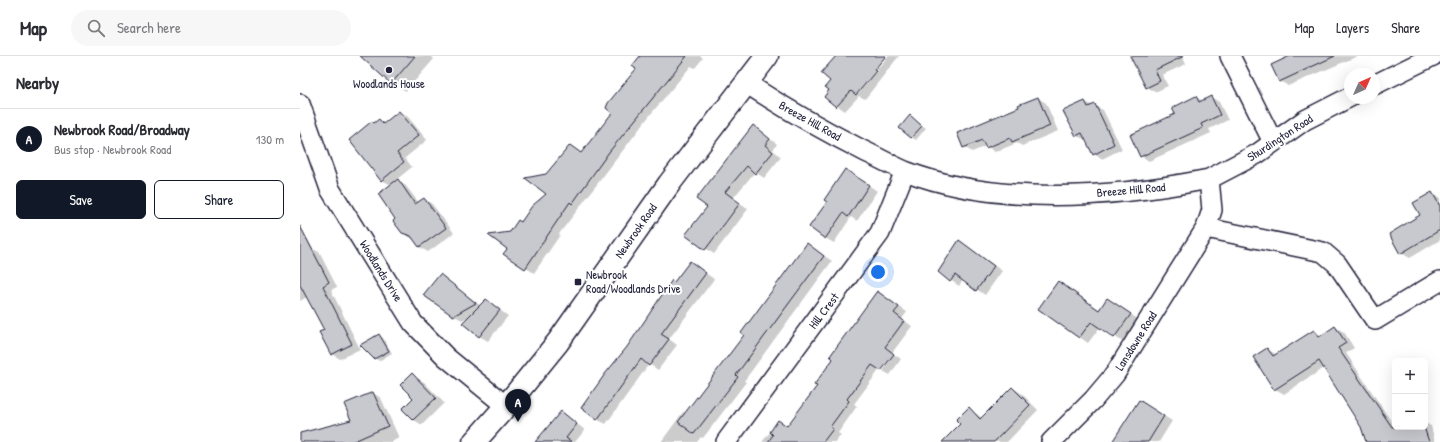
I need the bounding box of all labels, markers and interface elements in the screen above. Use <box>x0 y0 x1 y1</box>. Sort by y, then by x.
search box <box>71 10 351 46</box>
text: Map <box>20 15 47 41</box>
icon: search <box>85 17 107 39</box>
text: Search here <box>117 17 181 38</box>
text: Map <box>1294 18 1314 37</box>
text: Layers <box>1336 18 1369 37</box>
text: Share <box>1391 18 1420 37</box>
marker: Woodlands House <box>384 65 394 75</box>
north arrow <box>1344 68 1380 104</box>
text: Nearby <box>16 71 59 94</box>
place label: Woodlands House <box>353 75 425 92</box>
street label: Breeze Hill Road <box>776 96 845 145</box>
street label: Shurdington Road <box>1244 110 1316 165</box>
text: Newbrook Road/Broadway <box>54 119 190 140</box>
text: A <box>26 130 32 148</box>
text: 130 m <box>256 130 284 148</box>
text: Bus stop · Newbrook Road <box>54 140 171 158</box>
street label: Breeze Hill Road <box>1096 178 1166 201</box>
button: Save <box>16 180 146 219</box>
button: Share <box>154 180 284 219</box>
street label: Newbrook Road <box>610 200 661 262</box>
street label: Woodlands Drive <box>356 237 407 305</box>
your location <box>868 262 888 282</box>
place label: Newbrook Road/Woodlands Drive <box>586 266 681 297</box>
marker: Newbrook Road/Woodlands Drive <box>573 277 583 287</box>
street label: Hill Crest <box>804 289 843 332</box>
street label: Lansdowne Road <box>1111 308 1161 374</box>
map controls <box>1392 358 1428 430</box>
button: + <box>1392 358 1428 394</box>
pin: A <box>505 389 531 422</box>
button: − <box>1392 394 1428 430</box>

